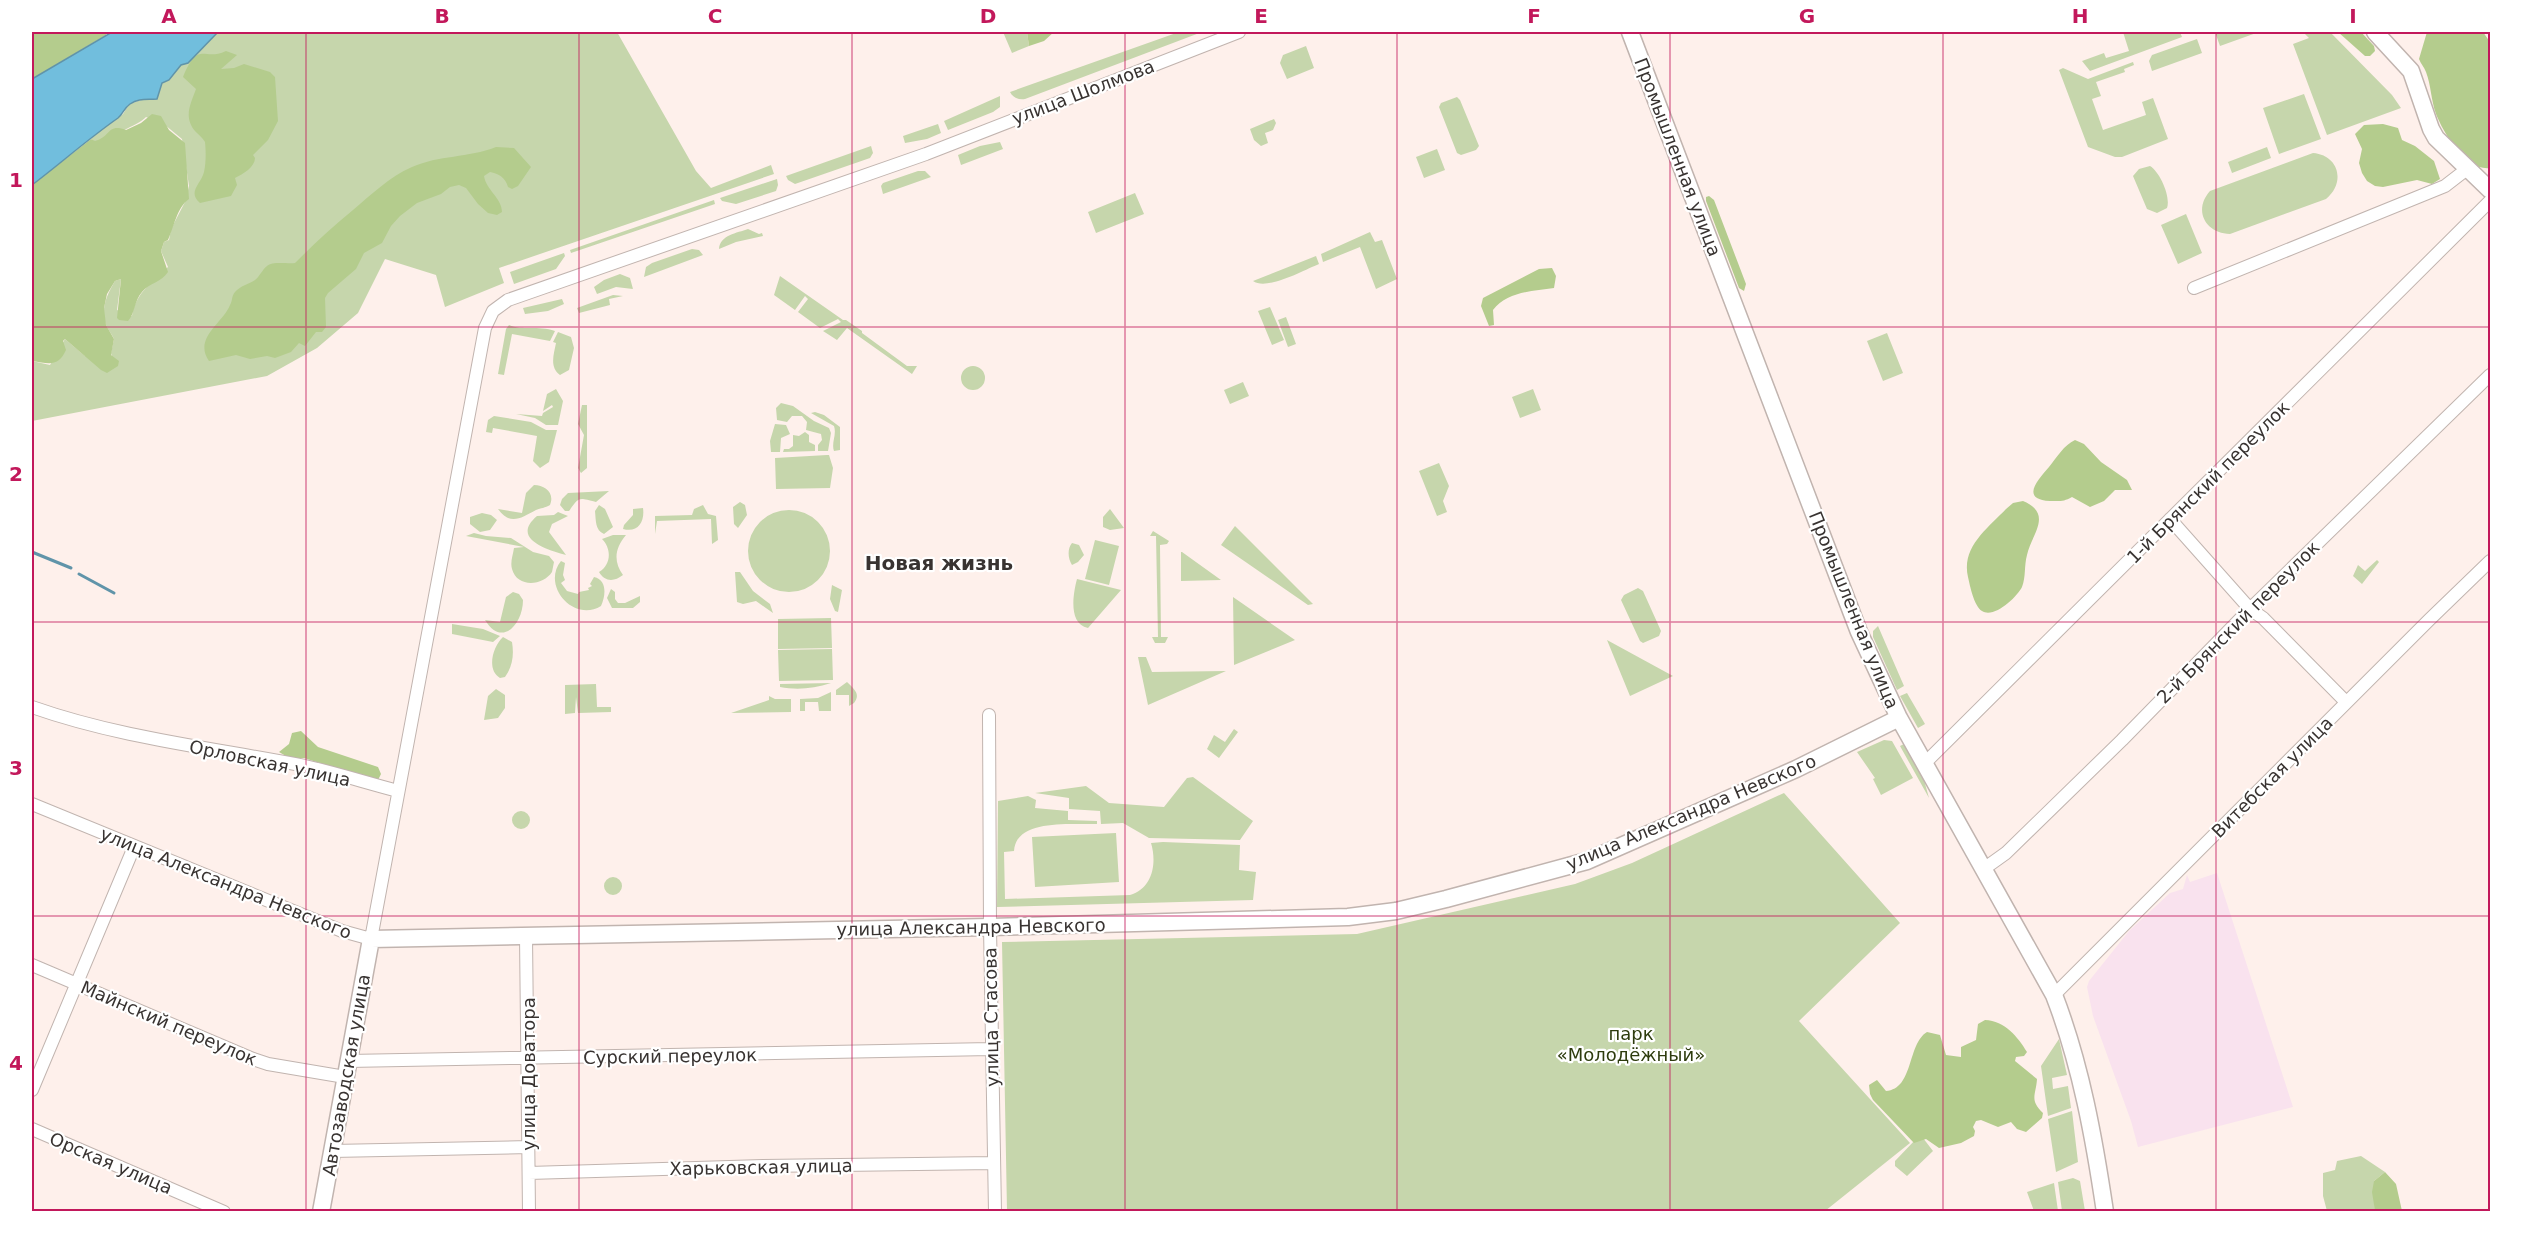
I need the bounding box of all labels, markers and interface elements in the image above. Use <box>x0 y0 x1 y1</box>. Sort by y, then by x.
text: A <box>161 4 177 28</box>
text: B <box>434 4 450 28</box>
text: C <box>708 4 722 28</box>
text: D <box>980 4 996 28</box>
text: E <box>1254 4 1268 28</box>
text: F <box>1527 4 1541 28</box>
text: G <box>1799 4 1815 28</box>
text: H <box>2072 4 2088 28</box>
text: I <box>2349 4 2357 28</box>
street label: улица Шолмова <box>1009 55 1157 129</box>
street label: Промышленная улица <box>1630 55 1726 259</box>
text: 1 <box>9 168 23 192</box>
street label: 1-й Брянский переулок <box>2122 396 2294 568</box>
text: 2 <box>9 462 23 486</box>
street label: Промышленная улица <box>1805 508 1903 712</box>
street label: 2-й Брянский переулок <box>2152 536 2324 708</box>
district label: Новая жизнь <box>865 551 1013 575</box>
street label: Витебская улица <box>2207 712 2337 842</box>
street label: Орловская улица <box>188 736 352 790</box>
street label: улица Александра Невского <box>1563 750 1819 874</box>
text: 3 <box>9 756 23 780</box>
street label: улица Александра Невского <box>97 823 355 943</box>
street label: улица Александра Невского <box>836 914 1106 940</box>
street label: улица Стасова <box>979 947 1003 1087</box>
street label: Автозаводская улица <box>318 972 374 1178</box>
street label: Майнский переулок <box>78 976 260 1070</box>
street label: улица Доватора <box>518 997 539 1151</box>
park label: парк «Молодёжный» <box>1557 1023 1705 1065</box>
street label: Сурский переулок <box>583 1044 757 1068</box>
text: 4 <box>9 1051 23 1075</box>
street label: Орская улица <box>47 1128 175 1198</box>
street label: Харьковская улица <box>669 1155 853 1179</box>

